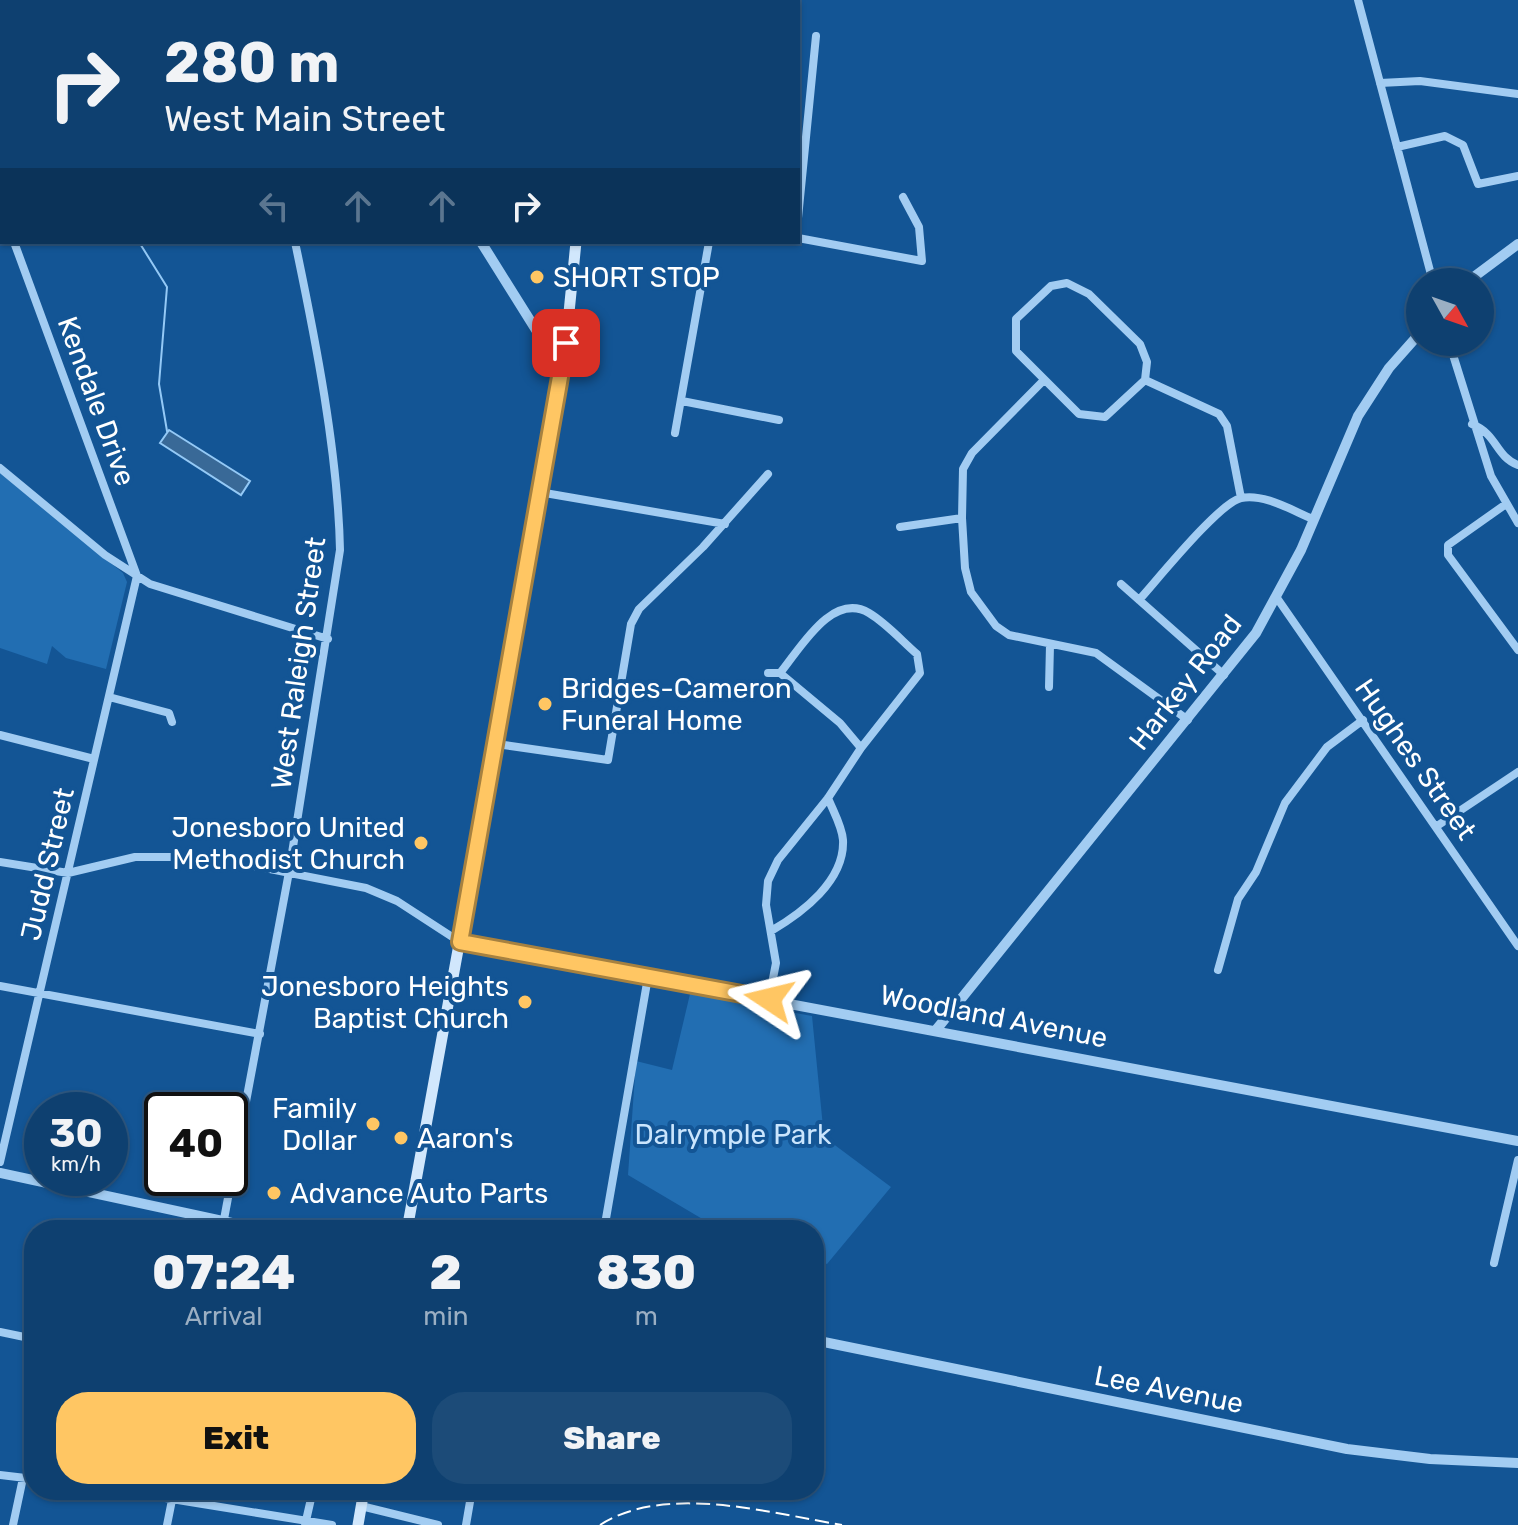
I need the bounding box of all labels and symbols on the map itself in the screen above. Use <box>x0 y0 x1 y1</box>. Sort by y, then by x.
place label: SHORT STOP <box>553 261 720 294</box>
marker: SHORT STOP <box>528 268 546 286</box>
north arrow <box>1406 268 1494 356</box>
pin <box>532 309 600 377</box>
street label: Kendale Drive <box>51 312 142 490</box>
street label: West Raleigh Street <box>264 535 333 791</box>
street label: Harkey Road <box>1122 608 1249 757</box>
place label: Bridges-Cameron Funeral Home <box>561 672 792 737</box>
street label: Hughes Street <box>1348 673 1483 846</box>
marker: Bridges-Cameron Funeral Home <box>536 695 554 713</box>
street label: Judd Street <box>14 785 81 944</box>
place label: Jonesboro United Methodist Church <box>172 811 405 876</box>
marker: Jonesboro United Methodist Church <box>412 834 430 852</box>
position arrow <box>727 957 811 1041</box>
place label: Jonesboro Heights Baptist Church <box>261 970 509 1035</box>
street label: Woodland Avenue <box>878 978 1110 1055</box>
marker: Jonesboro Heights Baptist Church <box>516 993 534 1011</box>
speed limit sign: 40 <box>144 1092 248 1196</box>
place label: Family Dollar <box>272 1092 357 1157</box>
marker: Family Dollar <box>364 1115 382 1133</box>
park label: Dalrymple Park <box>635 1118 832 1151</box>
place label: Aaron's <box>417 1122 514 1155</box>
marker: Aaron's <box>392 1129 410 1147</box>
place label: Advance Auto Parts <box>290 1177 548 1210</box>
marker: Advance Auto Parts <box>265 1184 283 1202</box>
street label: Lee Avenue <box>1092 1359 1246 1420</box>

